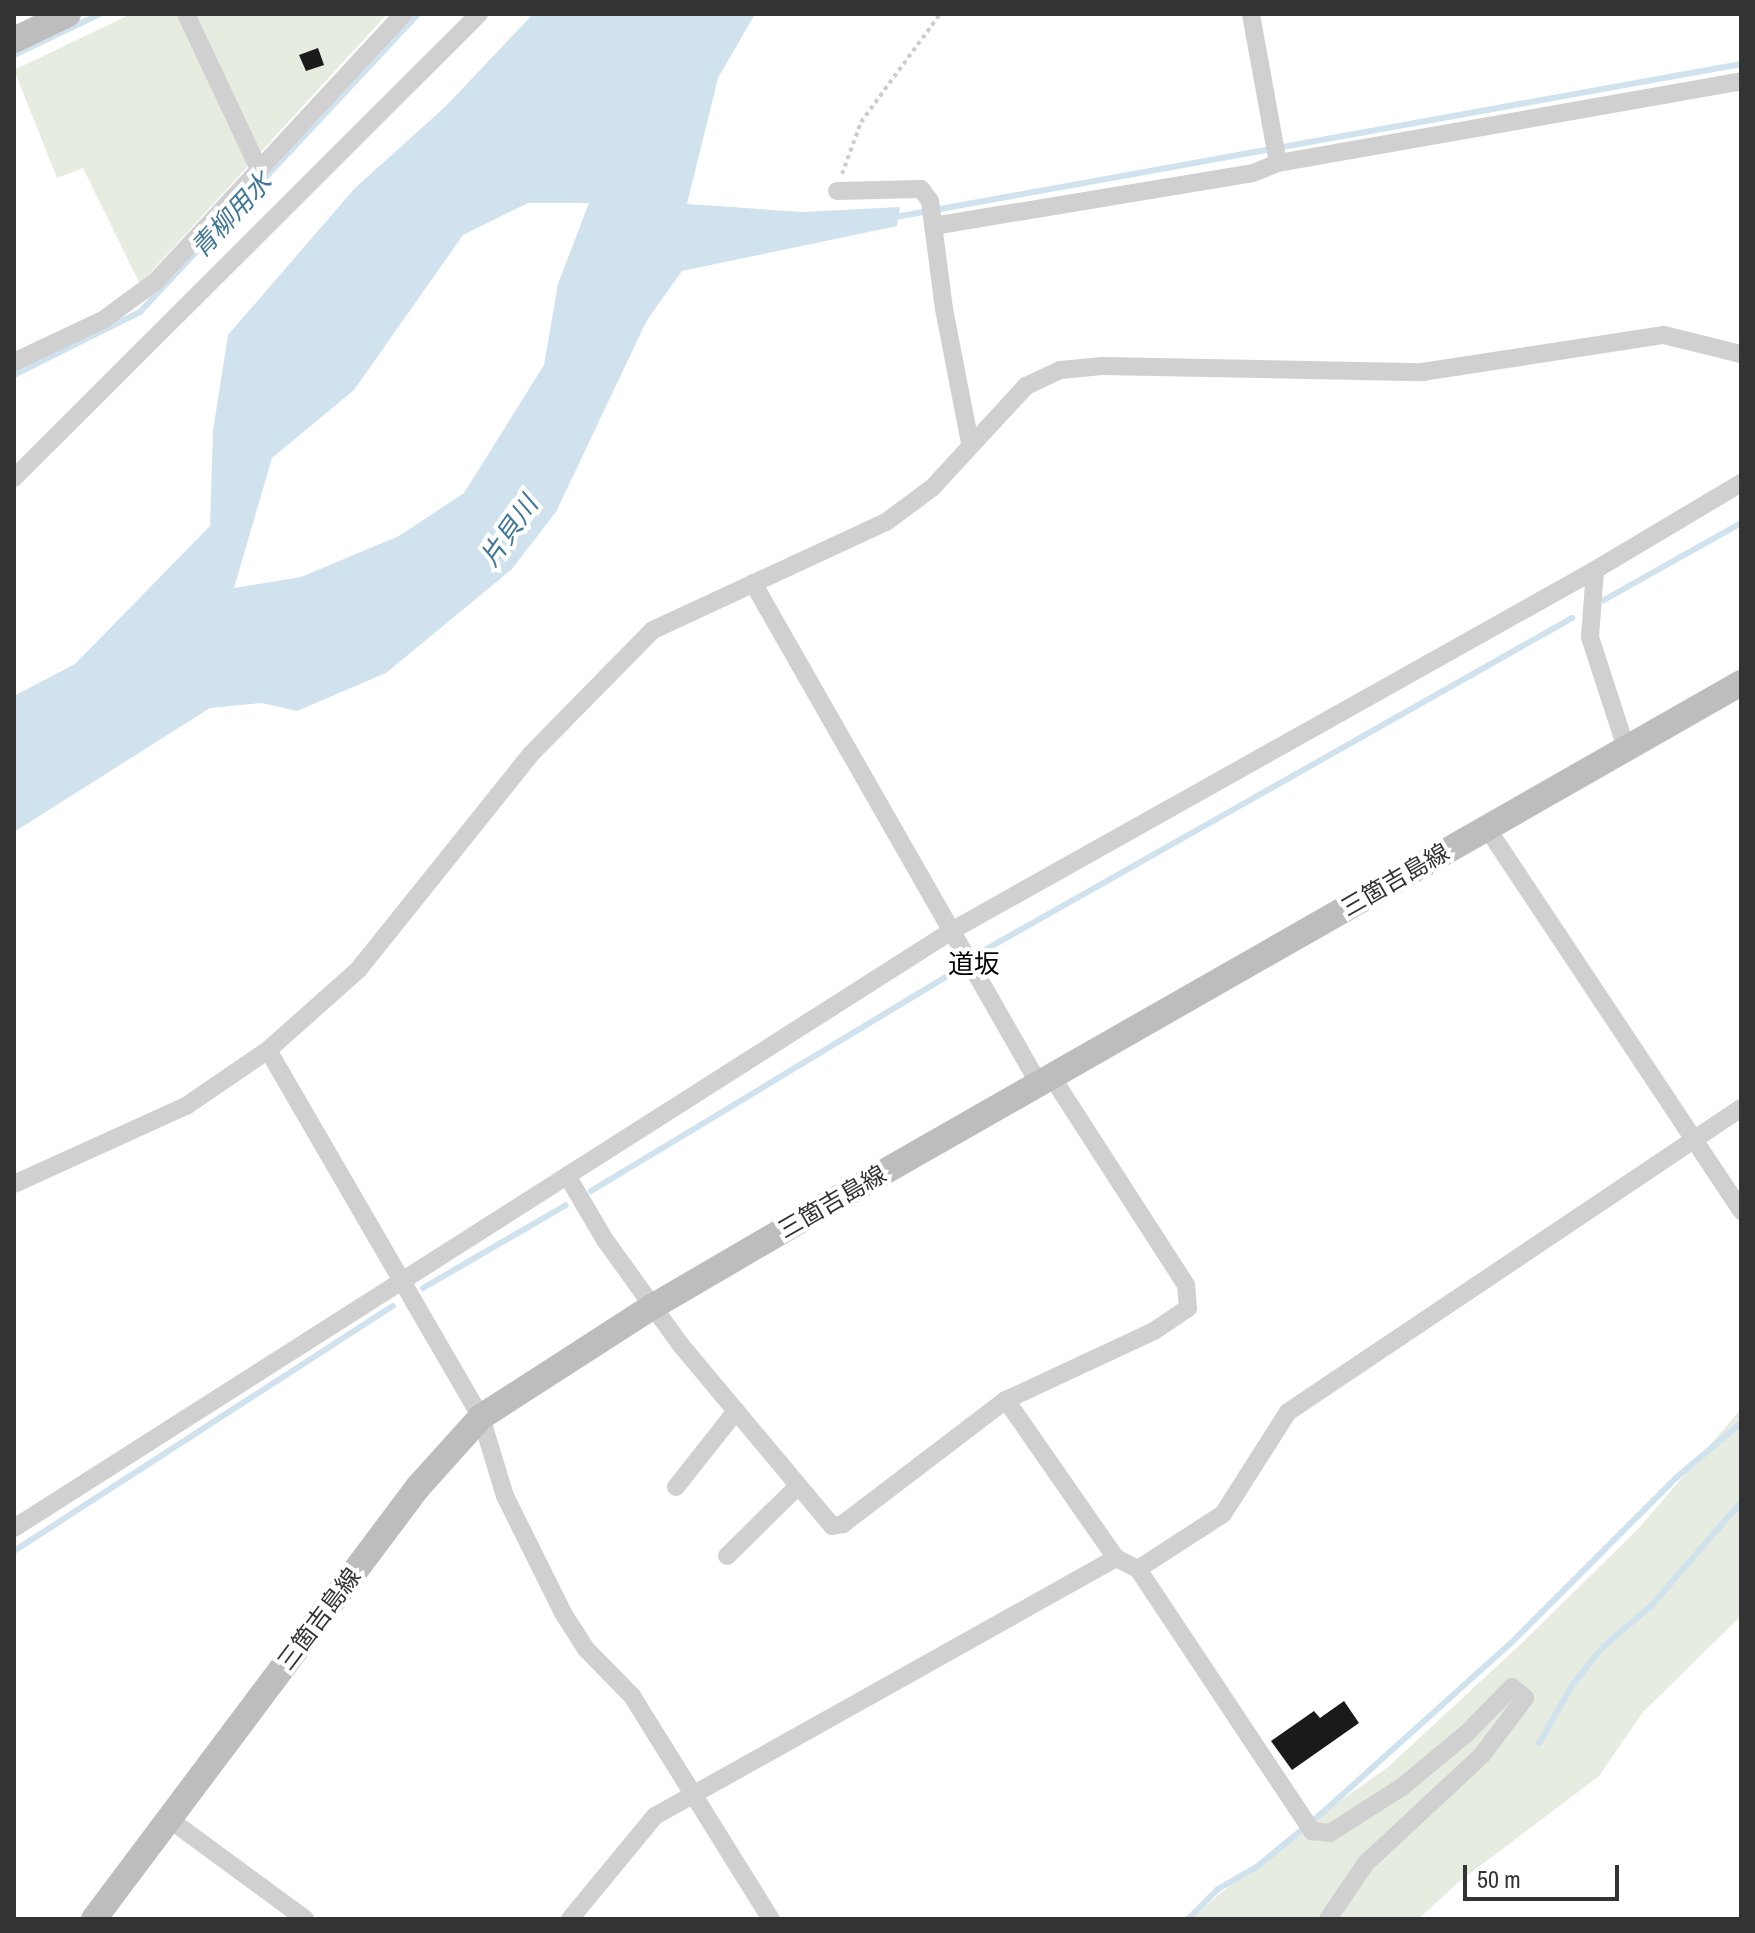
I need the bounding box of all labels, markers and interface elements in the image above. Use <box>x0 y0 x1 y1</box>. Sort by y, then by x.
water label: 青柳用水 <box>184 166 278 264</box>
water label: 片貝川 <box>474 490 544 572</box>
street label: 三箇吉島線 <box>1336 838 1454 922</box>
district label: 道坂 <box>948 948 1000 980</box>
street label: 三箇吉島線 <box>773 1160 891 1244</box>
street label: 三箇吉島線 <box>271 1562 367 1676</box>
scale bar <box>1467 1849 1623 1899</box>
text: 50 m <box>1477 1863 1521 1895</box>

